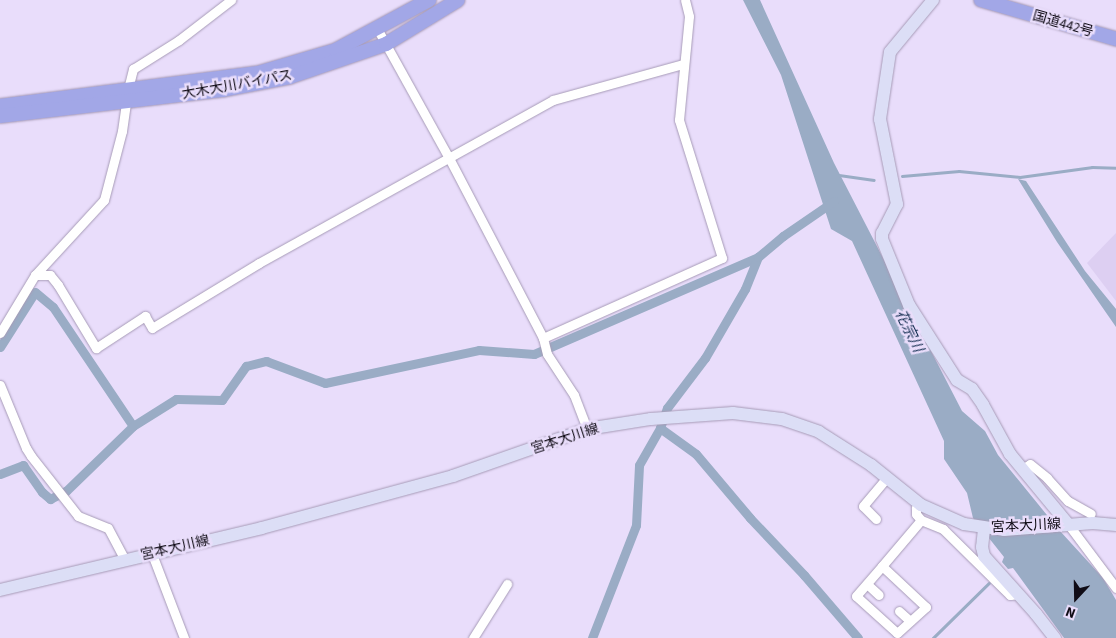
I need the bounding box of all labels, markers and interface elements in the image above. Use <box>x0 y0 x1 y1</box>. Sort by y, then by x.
street label: 国道442号 <box>1030 7 1096 41</box>
street label: 大木大川バイパス <box>180 67 294 103</box>
water label: 花宗川 <box>891 307 927 355</box>
street label: 宮本大川線 <box>529 420 601 458</box>
street label: 宮本大川線 <box>991 516 1061 536</box>
street label: 宮本大川線 <box>139 532 211 564</box>
north arrow <box>1051 573 1101 623</box>
text: N <box>1063 601 1079 623</box>

